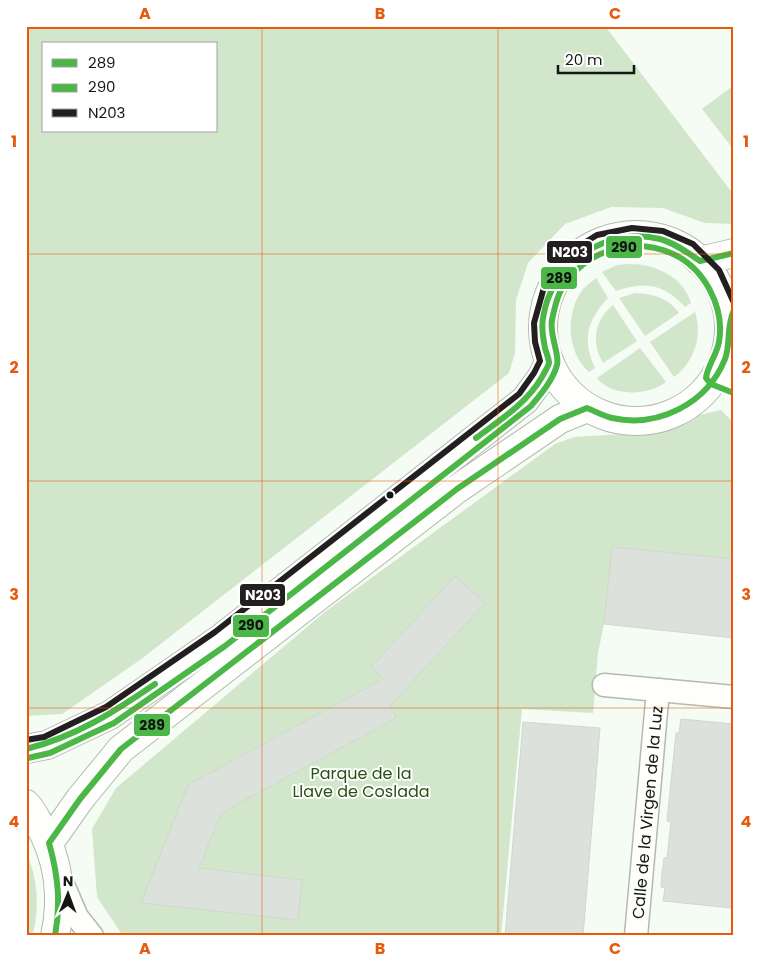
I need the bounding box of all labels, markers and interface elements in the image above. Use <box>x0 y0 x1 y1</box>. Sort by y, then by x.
text: A <box>139 2 151 25</box>
text: B <box>375 2 385 25</box>
text: C <box>609 2 621 25</box>
legend <box>42 42 218 132</box>
scale bar <box>558 42 634 74</box>
text: 20 m <box>565 49 603 70</box>
text: 289 <box>88 52 116 73</box>
text: 290 <box>88 76 116 97</box>
text: N203 <box>88 102 125 123</box>
text: 1 <box>11 130 17 153</box>
text: 1 <box>743 130 749 153</box>
line badge: 290 <box>605 235 643 259</box>
text: 290 <box>611 237 637 257</box>
line badge: N203 <box>546 240 593 264</box>
text: N203 <box>552 242 588 262</box>
line badge: 289 <box>540 266 578 290</box>
text: 289 <box>546 268 572 288</box>
text: 2 <box>9 356 19 379</box>
text: 2 <box>741 356 751 379</box>
unlabelled marker <box>385 490 395 500</box>
text: 3 <box>9 583 19 606</box>
line badge: N203 <box>239 583 286 607</box>
text: 3 <box>741 583 751 606</box>
text: N203 <box>245 585 281 605</box>
line badge: 290 <box>232 614 270 638</box>
text: 290 <box>238 615 264 635</box>
street label: Calle de la Virgen de la Luz <box>626 705 668 920</box>
line badge: 289 <box>133 713 171 737</box>
text: 289 <box>139 715 165 735</box>
park label: Parque de la Llave de Coslada <box>292 762 430 803</box>
text: 4 <box>9 810 20 833</box>
text: 4 <box>741 810 752 833</box>
north arrow <box>42 870 92 920</box>
text: N <box>63 871 74 891</box>
text: A <box>139 937 151 960</box>
text: B <box>375 937 385 960</box>
text: C <box>609 937 621 960</box>

